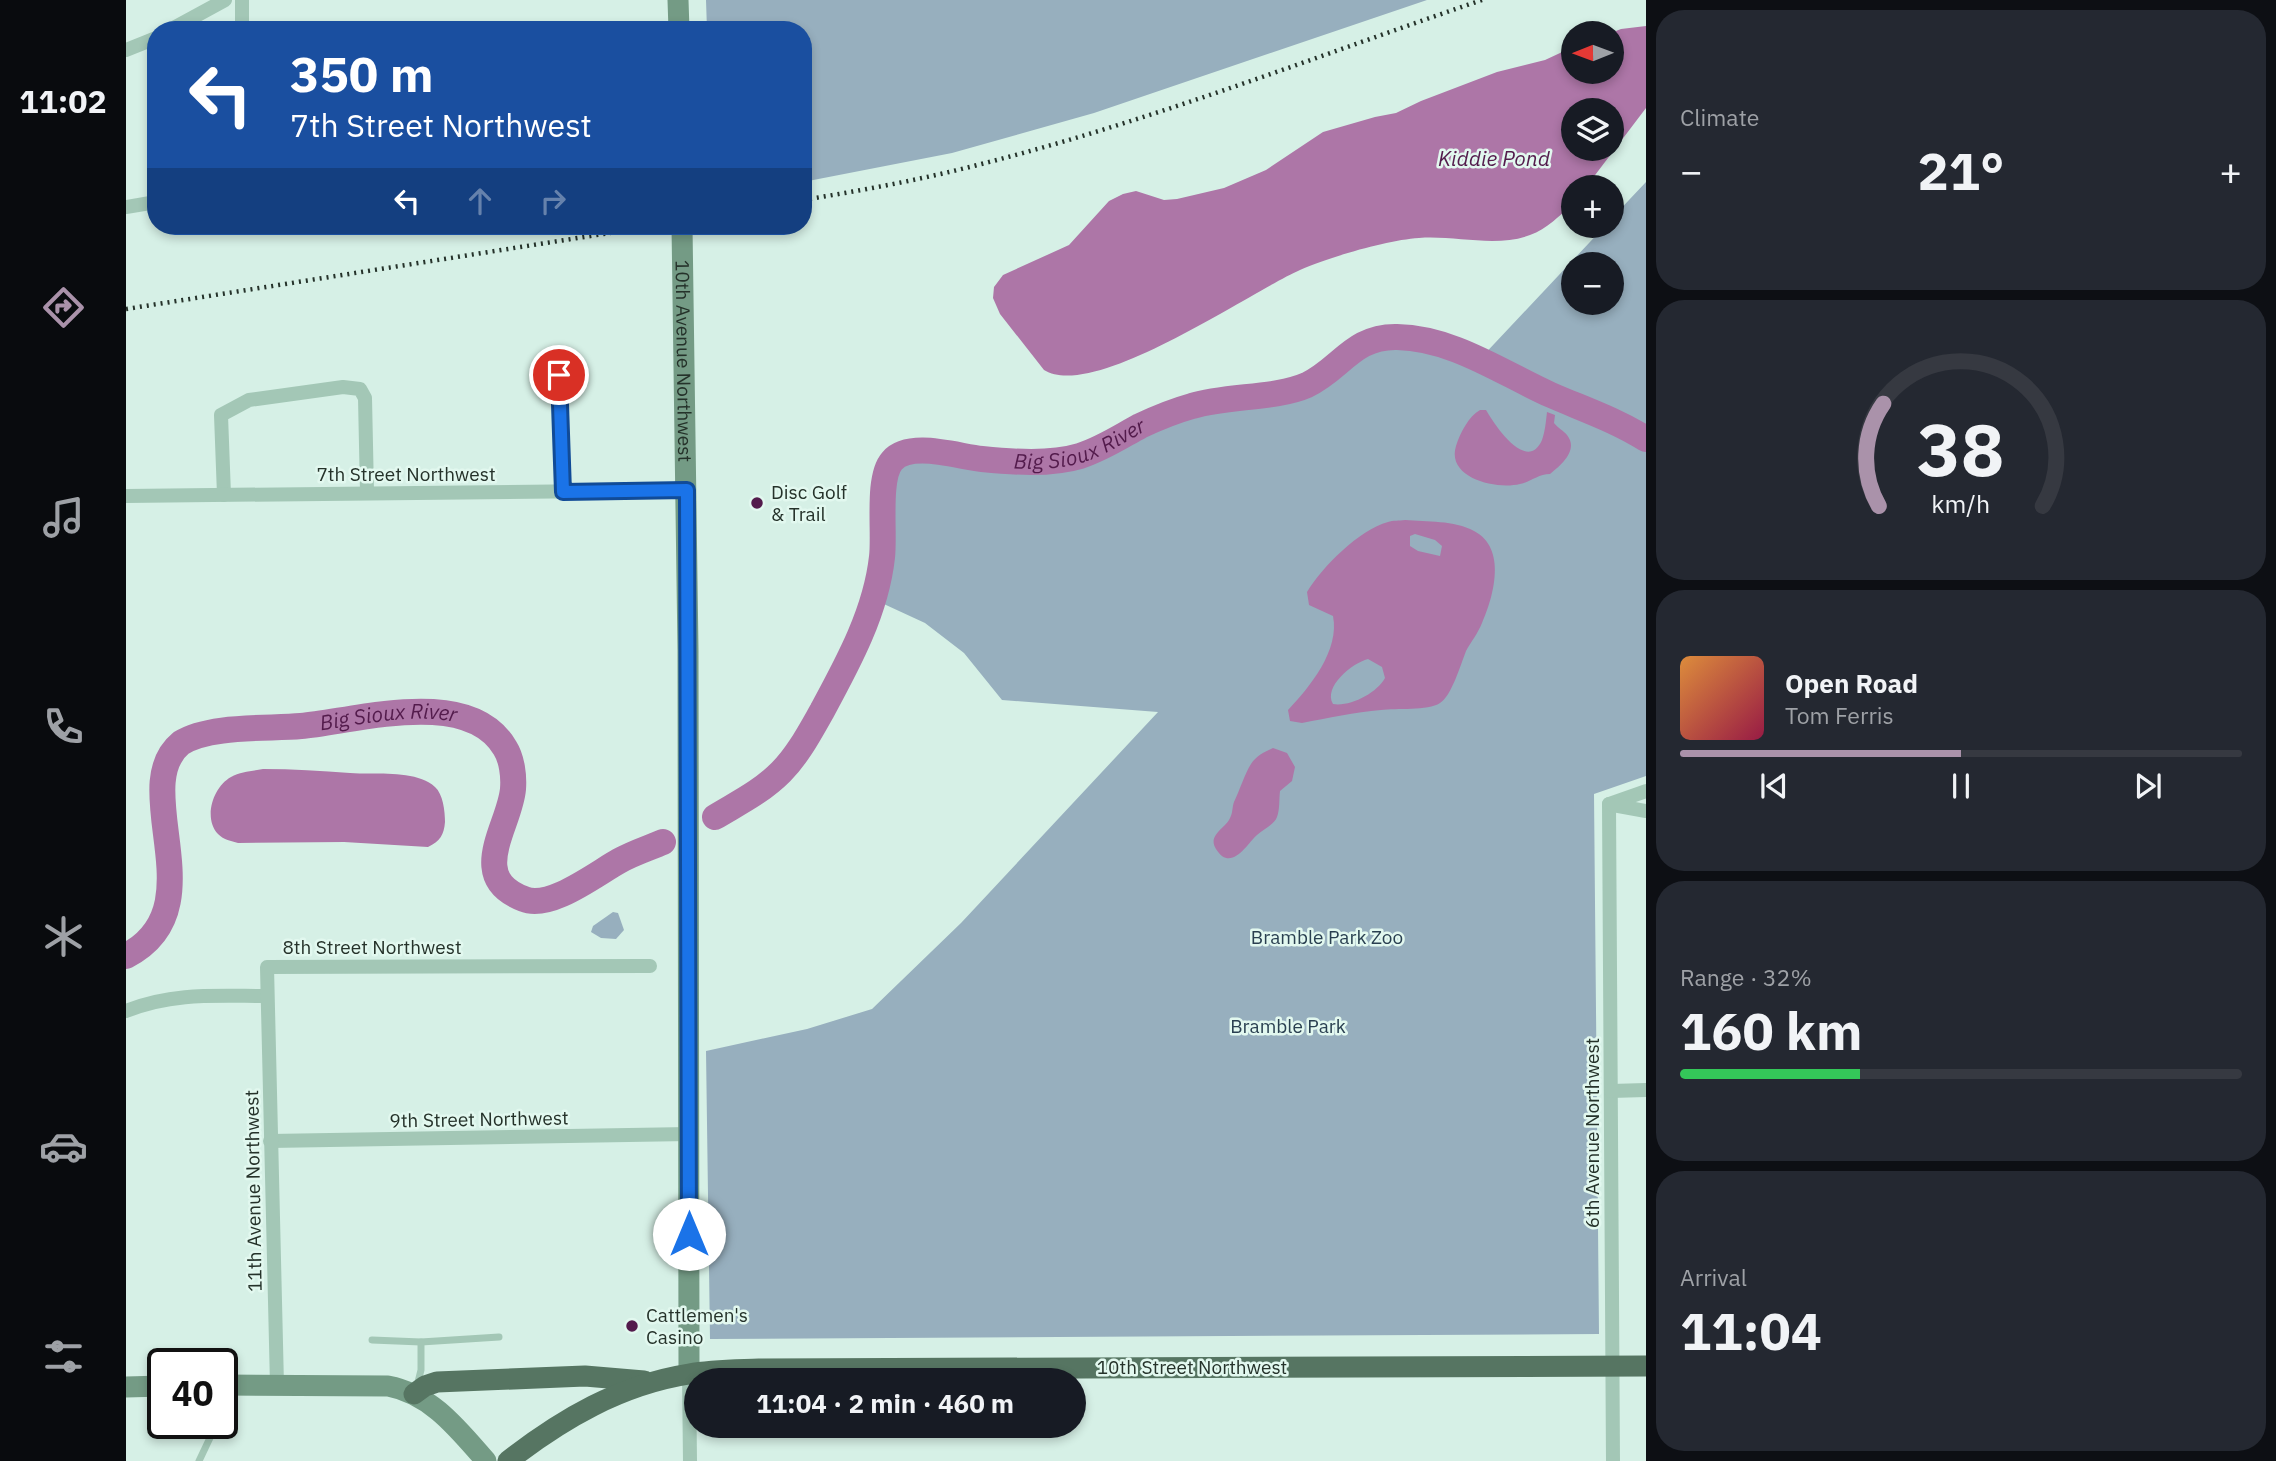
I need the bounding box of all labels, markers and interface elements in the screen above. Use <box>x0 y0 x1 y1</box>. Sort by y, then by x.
north arrow <box>1561 21 1624 84</box>
map controls <box>1561 21 1624 315</box>
text: 350 m <box>290 42 434 105</box>
icon: left <box>175 49 266 140</box>
text: 11:02 <box>19 80 107 122</box>
button: layers <box>1561 98 1624 161</box>
text: Climate <box>1680 102 1759 132</box>
text: 7th Street Northwest <box>290 104 592 146</box>
text: 21° <box>1918 137 2004 204</box>
water label: Kiddie Pond <box>1438 144 1551 172</box>
text: − <box>1680 146 1703 195</box>
text: + <box>2219 146 2242 195</box>
button: + <box>1561 175 1624 238</box>
icon: left <box>388 182 426 220</box>
icon: ahead <box>461 182 499 220</box>
icon: right <box>534 182 572 220</box>
button: − <box>1561 252 1624 315</box>
street label: 10th Avenue Northwest <box>670 260 697 462</box>
icon: directions <box>39 283 88 332</box>
pin <box>529 345 589 405</box>
icon: arrive <box>540 356 578 394</box>
text: 38 <box>1917 402 2005 497</box>
water label: Big Sioux River <box>1013 410 1150 475</box>
street label: 7th Street Northwest <box>316 462 496 486</box>
place label: Disc Golf & Trail <box>771 480 847 526</box>
text: km/h <box>1932 487 1990 520</box>
icon: music <box>39 493 88 542</box>
marker: Disc Golf & Trail <box>749 495 765 511</box>
text: Open Road <box>1785 666 1918 700</box>
water label: Big Sioux River <box>318 697 461 736</box>
text: Tom Ferris <box>1785 700 1894 730</box>
icon: phone <box>39 702 88 751</box>
icon: previous <box>1755 767 1793 805</box>
icon: pause <box>1942 767 1980 805</box>
icon: next <box>2129 767 2167 805</box>
icon: climate <box>39 912 88 961</box>
park label: Bramble Park Zoo <box>1251 925 1403 949</box>
street label: 8th Street Northwest <box>282 935 462 959</box>
text: Range · 32% <box>1680 962 1812 992</box>
text: 160 km <box>1680 997 1862 1064</box>
park label: Bramble Park <box>1230 1014 1346 1038</box>
street label: 6th Avenue Northwest <box>1580 1038 1604 1228</box>
street label: 11th Avenue Northwest <box>239 1090 267 1292</box>
street label: 9th Street Northwest <box>389 1105 569 1133</box>
icon: car <box>39 1122 88 1171</box>
position arrow <box>652 1197 726 1271</box>
text: Arrival <box>1680 1262 1747 1292</box>
text: 11:04 <box>1680 1297 1822 1364</box>
place label: Cattlemen's Casino <box>646 1303 748 1349</box>
marker: Cattlemen's Casino <box>624 1318 640 1334</box>
icon: filters <box>39 1332 88 1381</box>
speed limit sign: 40 <box>147 1348 238 1439</box>
street label: 10th Street Northwest <box>1097 1355 1287 1379</box>
text: 11:04 · 2 min · 460 m <box>756 1386 1014 1420</box>

